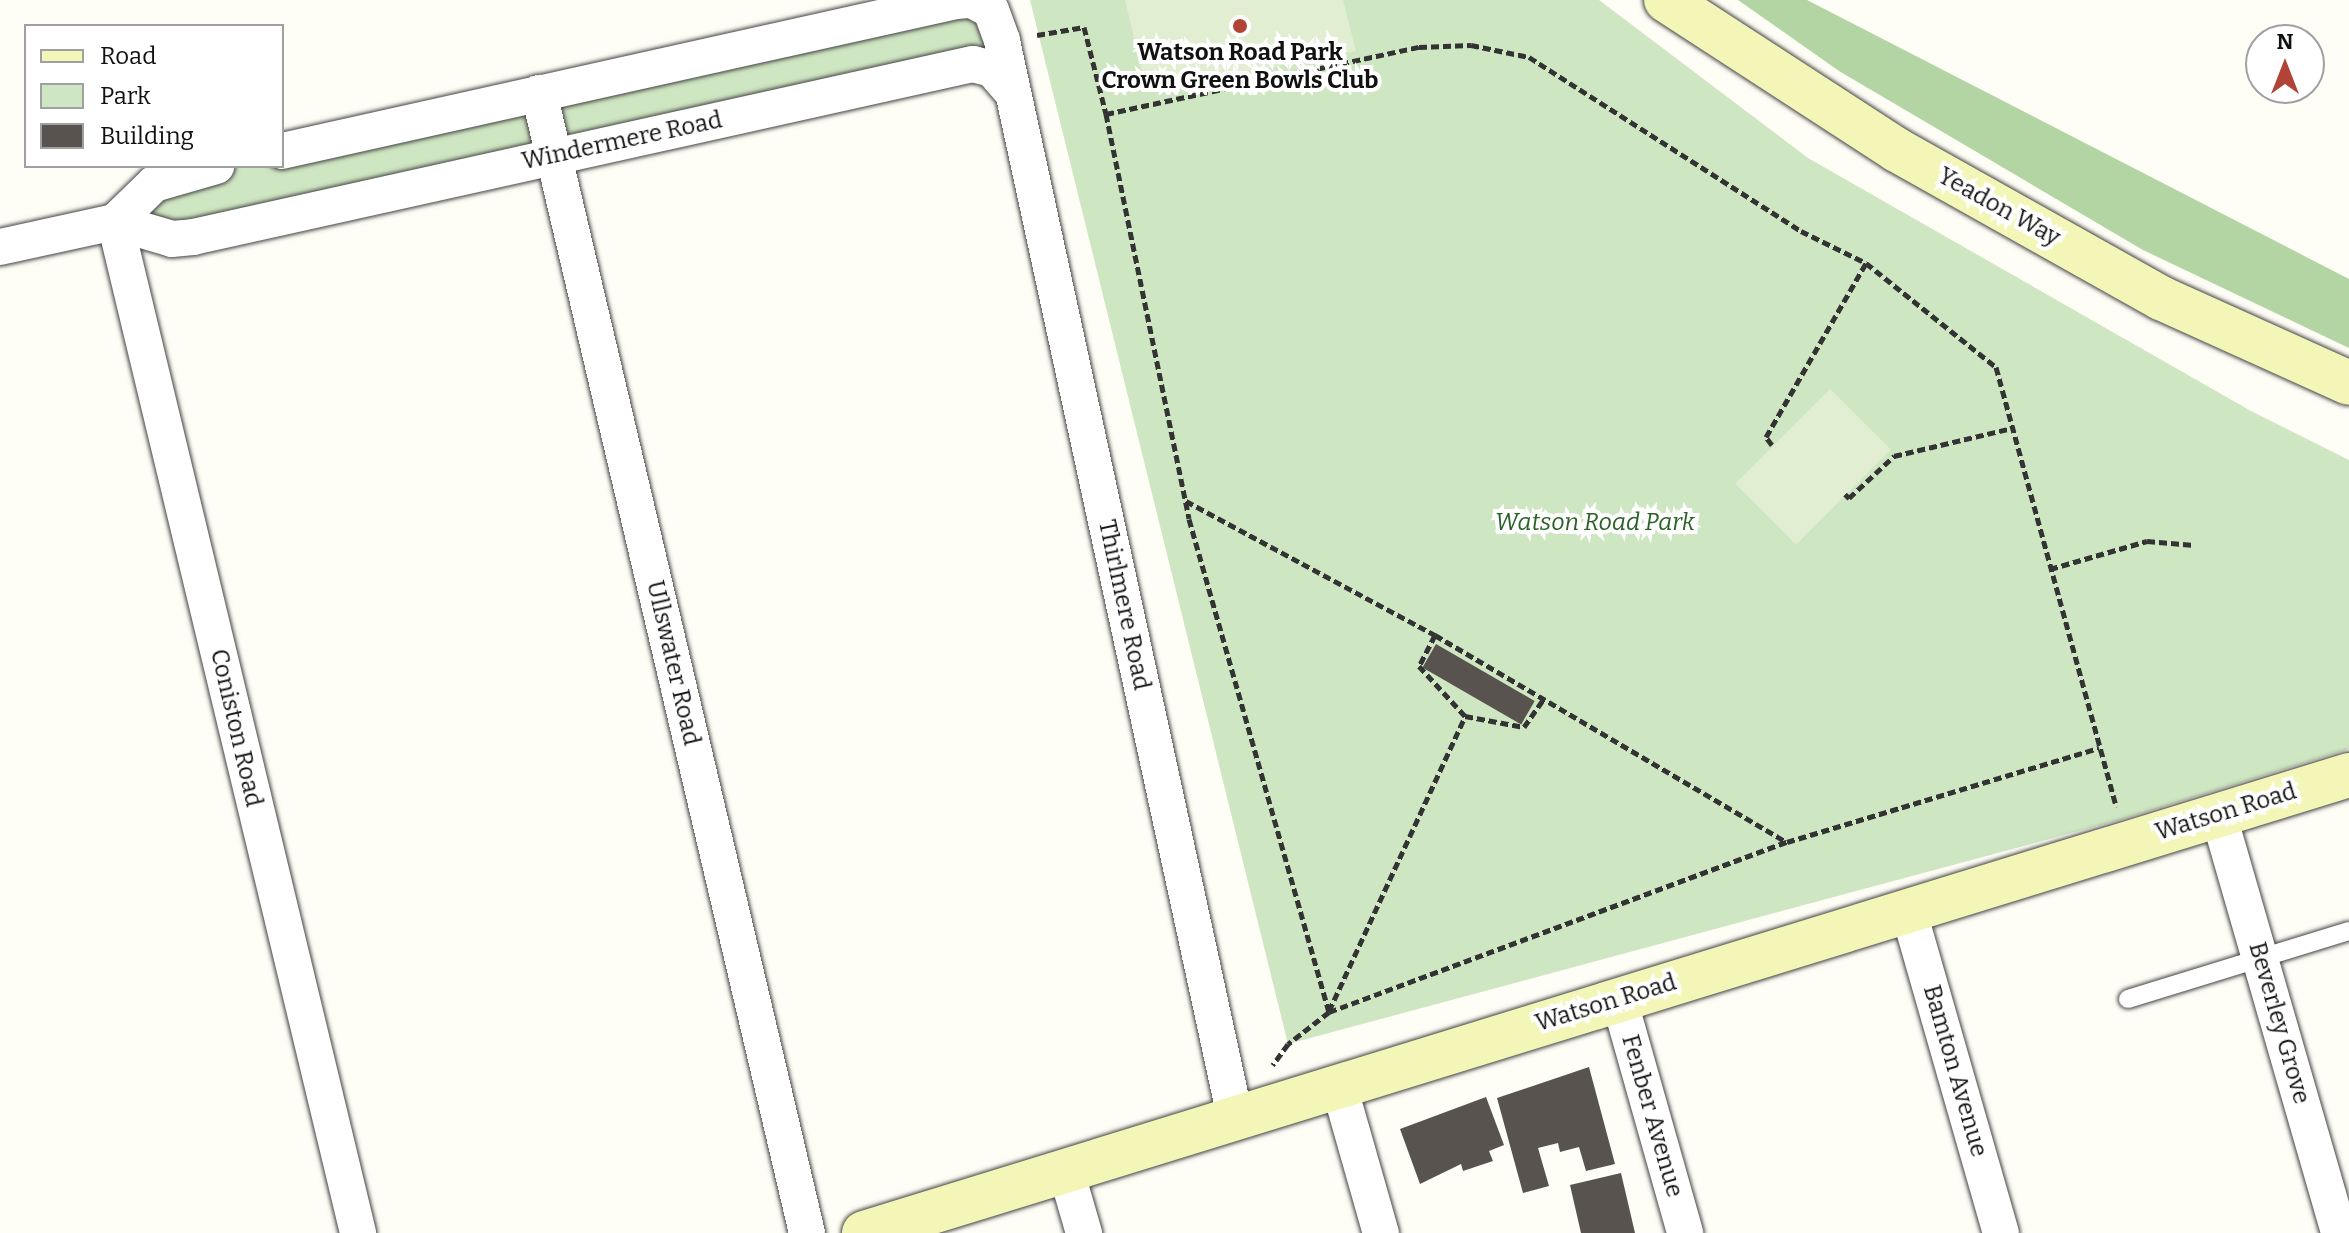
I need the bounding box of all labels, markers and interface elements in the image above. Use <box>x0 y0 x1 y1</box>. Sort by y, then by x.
marker: Watson Road Park Crown Green Bowls Club <box>1231 17 1249 35</box>
legend <box>24 24 284 168</box>
north arrow <box>2245 24 2325 104</box>
text: N <box>2277 28 2293 55</box>
place label: Watson Road Park Crown Green Bowls Club <box>1102 39 1378 95</box>
text: Road <box>100 42 156 70</box>
text: Park <box>100 82 151 110</box>
street label: Windermere Road <box>519 106 725 176</box>
text: Building <box>100 122 194 150</box>
street label: Yeadon Way <box>1933 162 2065 252</box>
park label: Watson Road Park <box>1495 509 1695 537</box>
street label: Thirlmere Road <box>1092 517 1156 693</box>
street label: Ullswater Road <box>640 578 706 748</box>
street label: Coniston Road <box>204 646 268 810</box>
street label: Watson Road <box>2152 777 2300 847</box>
street label: Beverley Grove <box>2242 939 2316 1107</box>
street label: Watson Road <box>1532 968 1680 1038</box>
street label: Bamton Avenue <box>1917 982 1993 1160</box>
street label: Fenber Avenue <box>1615 1032 1689 1200</box>

